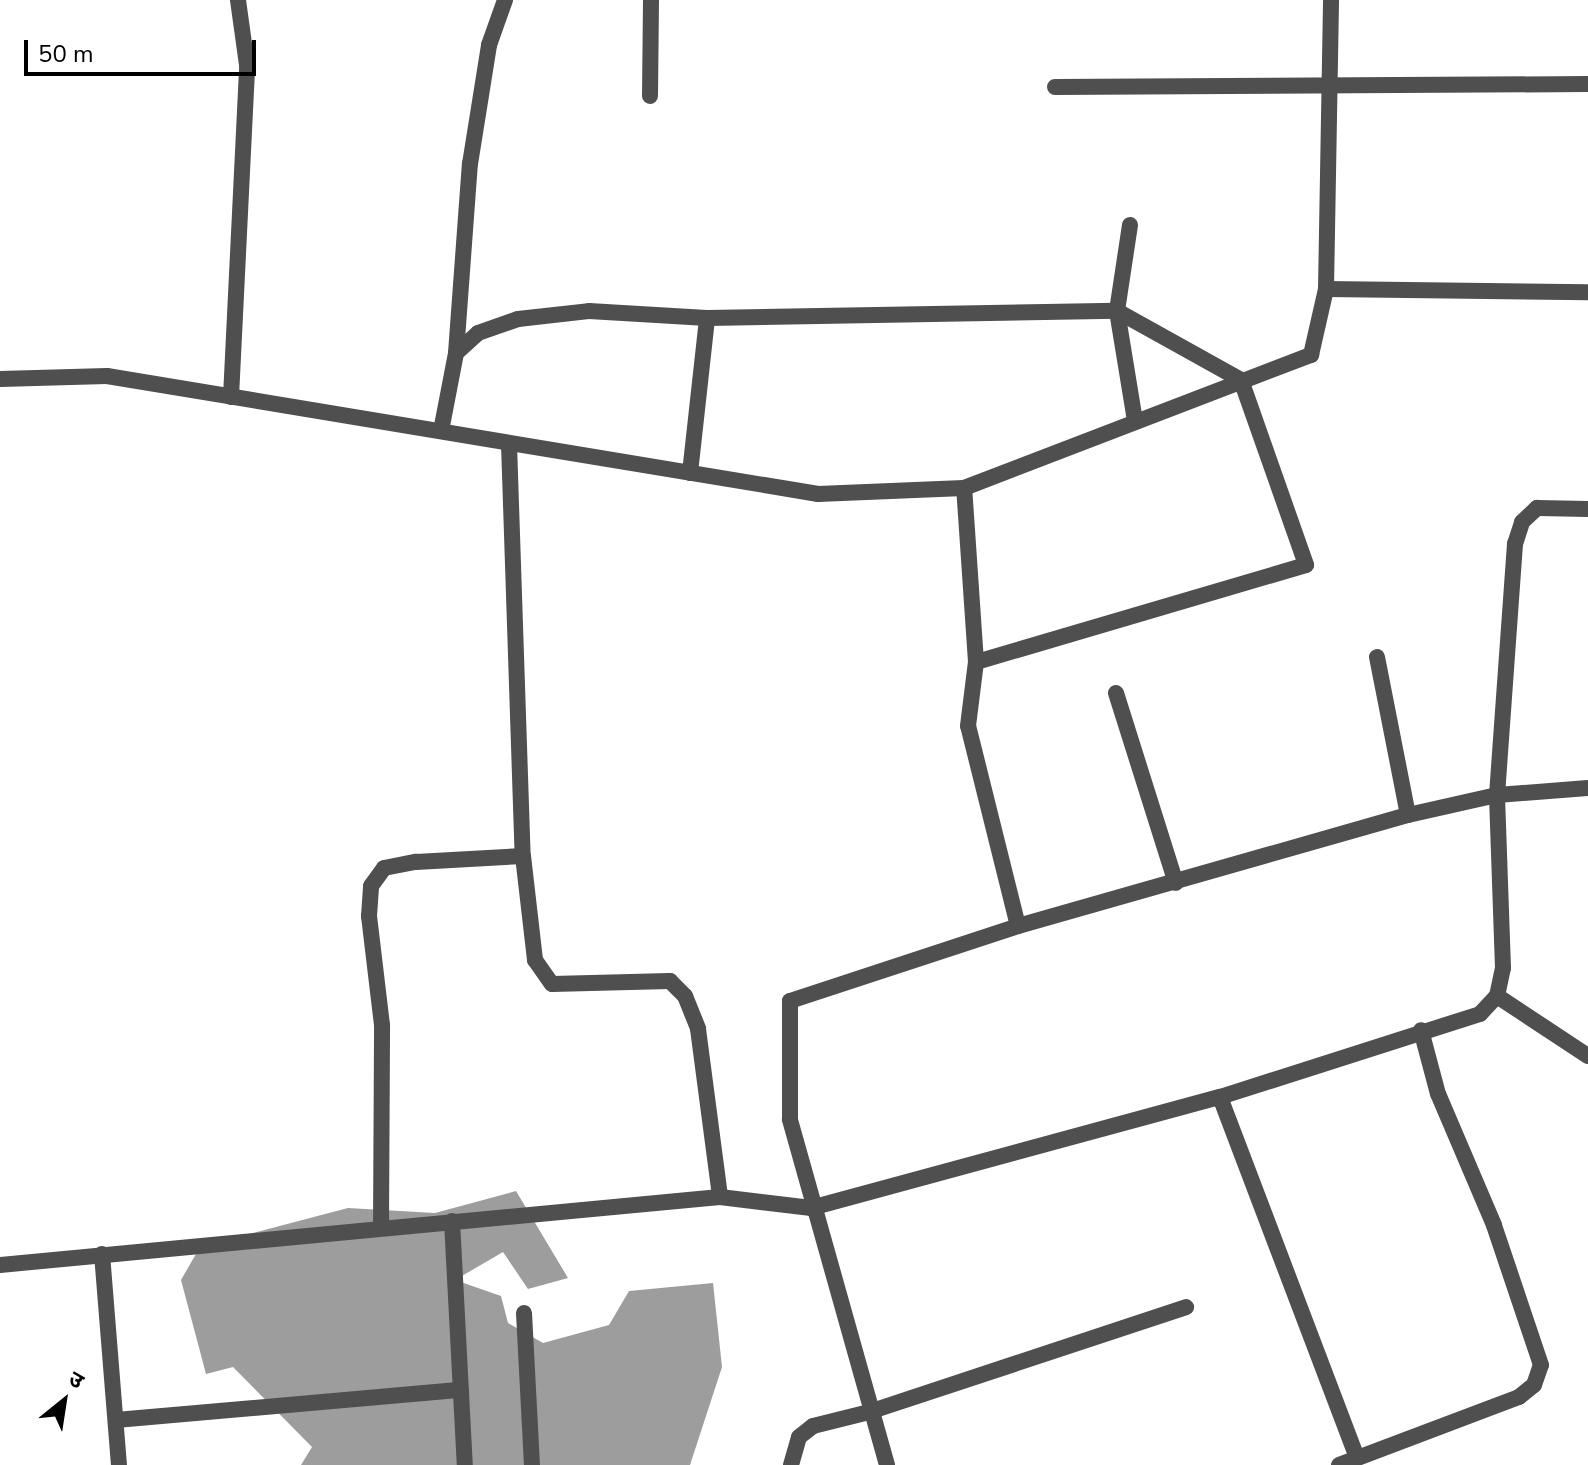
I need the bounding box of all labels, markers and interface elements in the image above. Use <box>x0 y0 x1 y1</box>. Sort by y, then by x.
scale bar <box>28 24 260 74</box>
text: 50 m <box>38 38 94 70</box>
north arrow <box>24 1361 104 1441</box>
text: उ <box>63 1364 89 1396</box>

